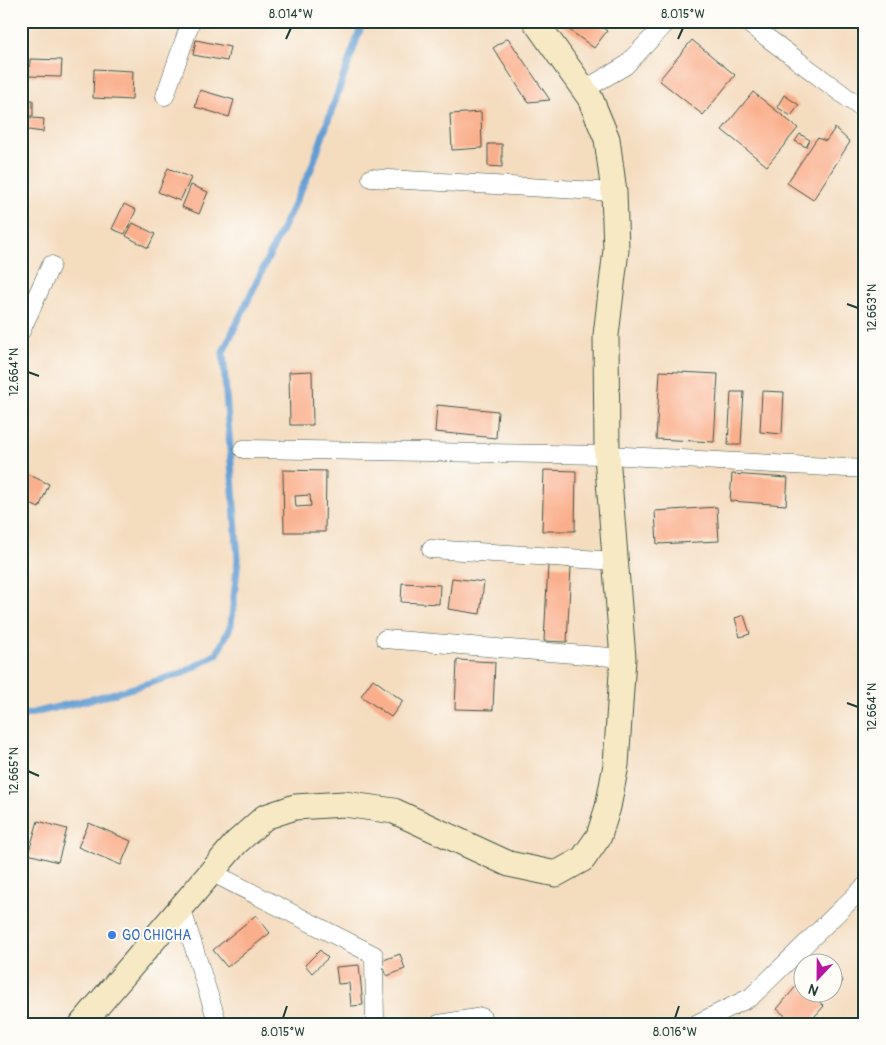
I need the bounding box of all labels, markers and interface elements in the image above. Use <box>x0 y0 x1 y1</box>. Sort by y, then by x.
text: 8.014°W <box>269 7 313 22</box>
text: 8.015°W <box>661 7 705 22</box>
text: 12.663°N <box>865 284 880 332</box>
text: 12.664°N <box>7 348 22 396</box>
text: 12.664°N <box>865 683 880 731</box>
text: 12.665°N <box>7 747 22 795</box>
place label: GO CHICHA <box>122 927 191 944</box>
marker: GO CHICHA <box>106 929 118 941</box>
north arrow <box>794 952 844 1002</box>
text: N <box>806 980 821 999</box>
text: 8.015°W <box>261 1025 305 1040</box>
text: 8.016°W <box>653 1025 697 1040</box>

